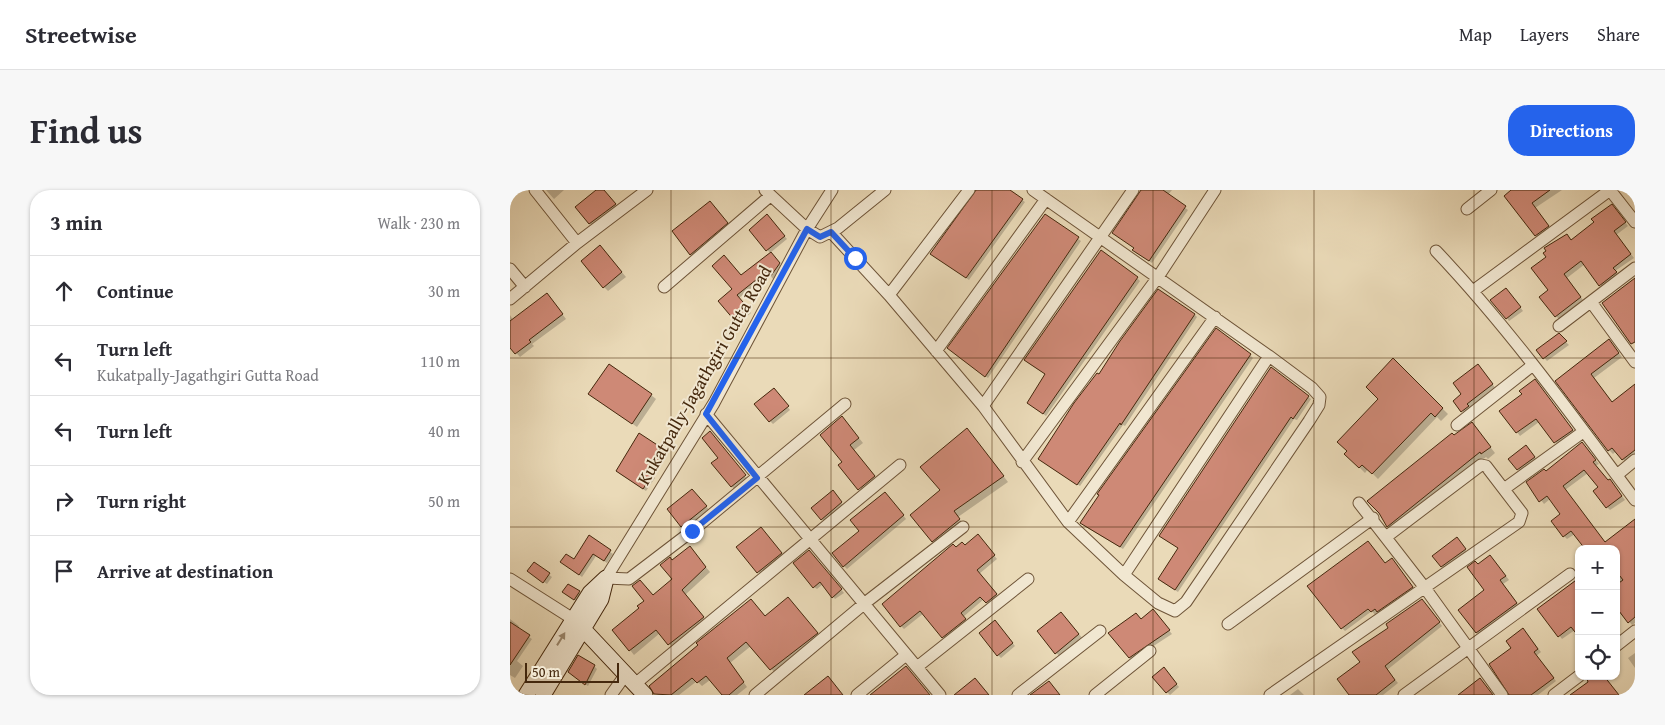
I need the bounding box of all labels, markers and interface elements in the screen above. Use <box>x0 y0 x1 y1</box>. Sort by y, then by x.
text: Streetwise <box>25 17 137 52</box>
text: Map <box>1459 21 1492 48</box>
text: Layers <box>1520 21 1569 48</box>
text: Share <box>1597 21 1640 48</box>
text: Find us <box>30 105 143 156</box>
button: Directions <box>1508 105 1635 156</box>
text: 3 min <box>50 207 102 238</box>
text: Walk · 230 m <box>377 211 460 235</box>
route start <box>844 247 867 270</box>
street label: Kukatpally-Jagathgiri Gutta Road <box>630 260 778 490</box>
icon: ahead <box>50 277 78 305</box>
text: Continue <box>97 277 174 305</box>
text: 30 m <box>428 279 460 303</box>
text: Turn left <box>97 335 172 363</box>
icon: left <box>50 347 78 375</box>
text: 110 m <box>420 349 460 373</box>
text: Kukatpally-Jagathgiri Gutta Road <box>97 363 319 387</box>
icon: left <box>50 417 78 445</box>
text: Turn left <box>97 417 172 445</box>
text: 40 m <box>428 419 460 443</box>
icon: right <box>50 487 78 515</box>
text: Turn right <box>97 487 186 515</box>
text: 50 m <box>428 489 460 513</box>
route end <box>681 520 704 543</box>
map controls <box>1575 545 1620 680</box>
button: + <box>1575 545 1620 590</box>
icon: arrive <box>50 557 78 585</box>
text: Arrive at destination <box>97 557 273 585</box>
button: − <box>1575 590 1620 635</box>
one-way arrow <box>556 632 565 645</box>
button: locate <box>1575 635 1620 680</box>
scale bar <box>525 660 619 683</box>
text: 50 m <box>532 662 560 682</box>

